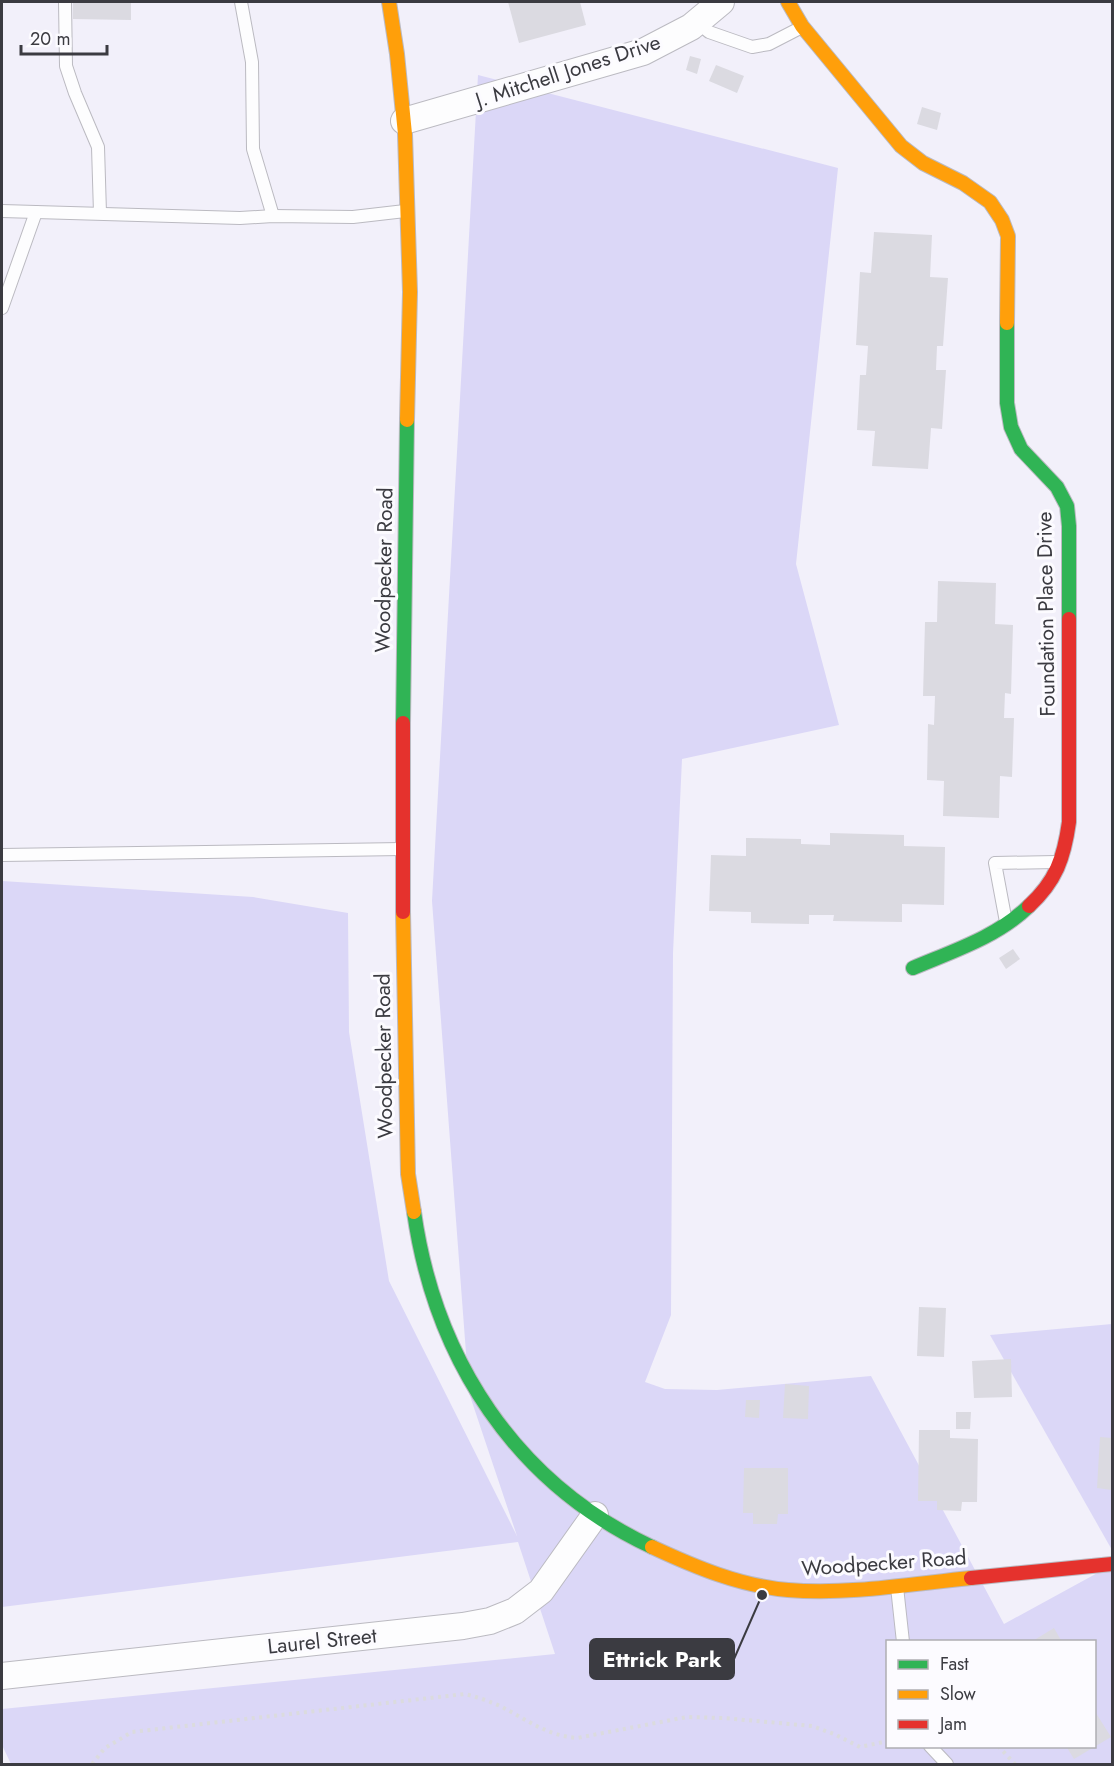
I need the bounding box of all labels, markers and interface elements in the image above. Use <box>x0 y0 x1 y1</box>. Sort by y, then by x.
scale bar <box>21 18 106 56</box>
text: 20 m <box>30 26 70 52</box>
street label: J. Mitchell Jones Drive <box>469 27 664 116</box>
street label: Woodpecker Road <box>368 487 400 653</box>
street label: Foundation Place Drive <box>1029 511 1063 717</box>
street label: Woodpecker Road <box>368 973 400 1139</box>
street label: Woodpecker Road <box>800 1542 968 1584</box>
street label: Laurel Street <box>266 1620 378 1662</box>
callout: Ettrick Park <box>590 1639 734 1679</box>
legend <box>886 1640 1096 1748</box>
text: Ettrick Park <box>602 1643 722 1675</box>
text: Fast <box>940 1651 969 1677</box>
text: Slow <box>940 1681 977 1707</box>
text: Jam <box>938 1711 967 1737</box>

